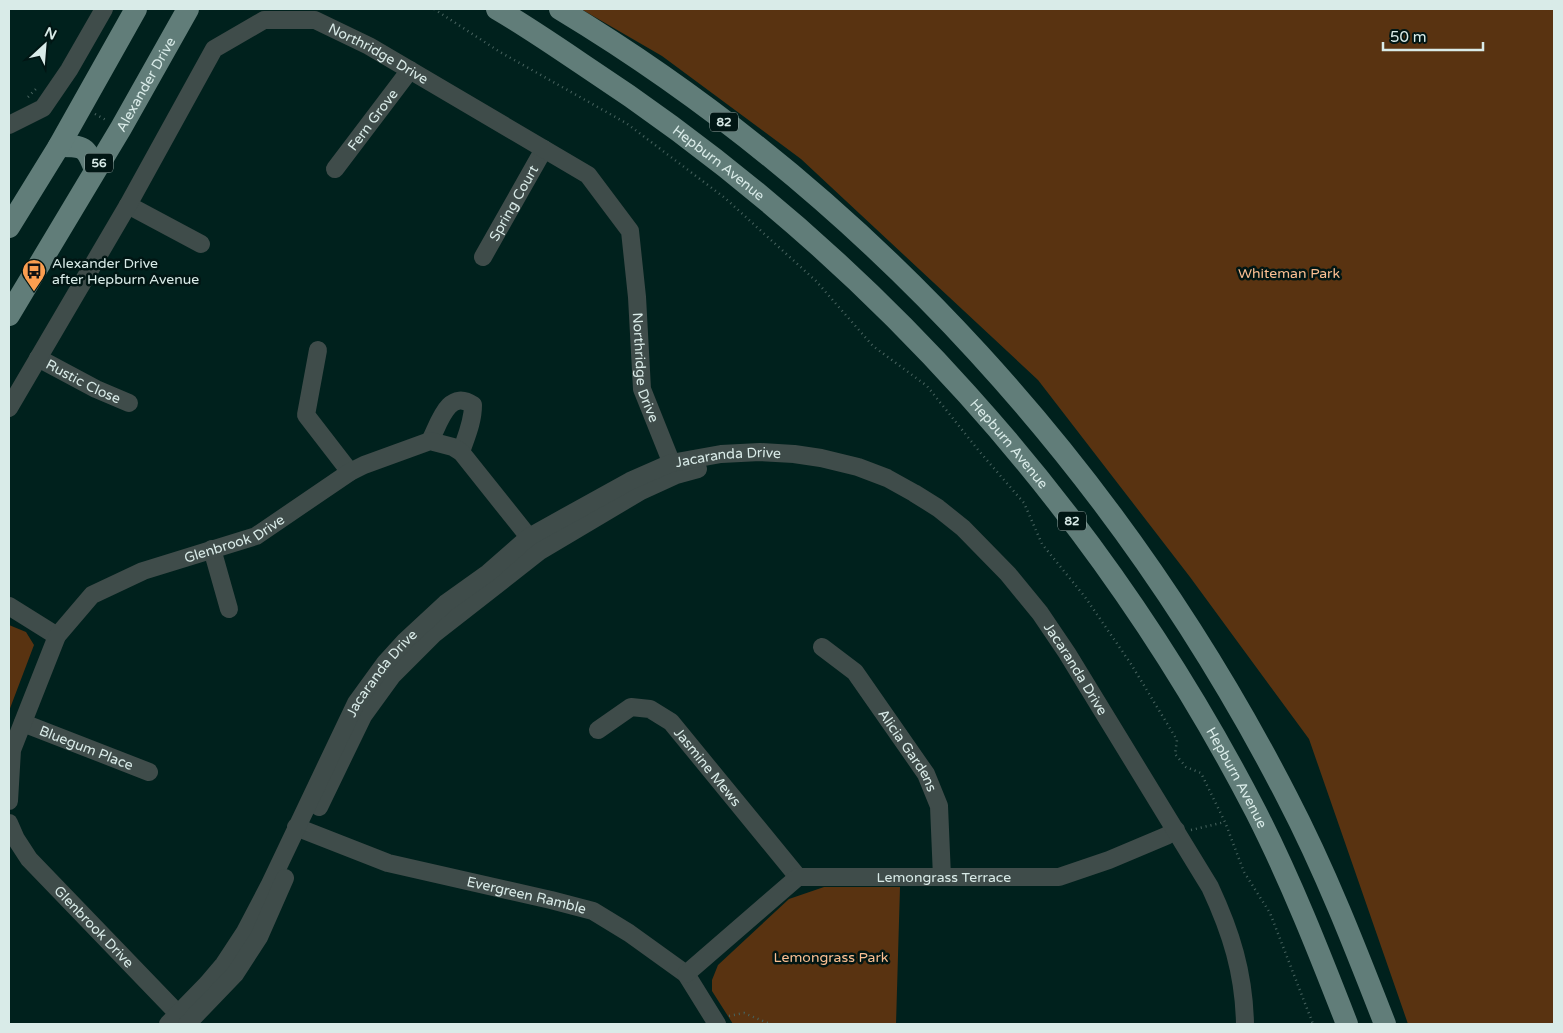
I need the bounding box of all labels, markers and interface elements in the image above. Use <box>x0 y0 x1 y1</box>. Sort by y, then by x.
north arrow <box>20 20 70 70</box>
street label: Northridge Drive <box>326 20 431 88</box>
scale bar <box>1383 20 1483 52</box>
text: N <box>42 24 59 44</box>
text: 50 m <box>1390 28 1427 46</box>
street label: Alexander Drive <box>113 34 179 135</box>
street label: Fern Grove <box>344 86 402 154</box>
road number: 82 <box>710 112 738 132</box>
street label: Hepburn Avenue <box>669 122 768 205</box>
road number: 56 <box>85 154 113 172</box>
street label: Spring Court <box>486 162 542 244</box>
place label: Alexander Drive after Hepburn Avenue <box>52 255 199 288</box>
bus stop icon: Alexander Drive after Hepburn Avenue <box>21 258 47 292</box>
park label: Whiteman Park <box>1238 265 1340 282</box>
street label: Northridge Drive <box>629 312 662 425</box>
street label: Rustic Close <box>43 356 123 407</box>
street label: Hepburn Avenue <box>966 396 1052 492</box>
street label: Jacaranda Drive <box>674 444 781 471</box>
street label: Glenbrook Drive <box>182 511 288 567</box>
road number: 82 <box>1058 512 1086 530</box>
street label: Jacaranda Drive <box>1040 619 1111 719</box>
street label: Jacaranda Drive <box>343 626 421 720</box>
street label: Alicia Gardens <box>874 706 940 794</box>
street label: Bluegum Place <box>37 722 136 774</box>
street label: Jasmine Mews <box>670 724 745 810</box>
street label: Hepburn Avenue <box>1202 724 1271 831</box>
street label: Lemongrass Terrace <box>876 869 1011 886</box>
street label: Evergreen Ramble <box>465 873 588 918</box>
street label: Glenbrook Drive <box>50 882 137 971</box>
park label: Lemongrass Park <box>774 949 889 966</box>

